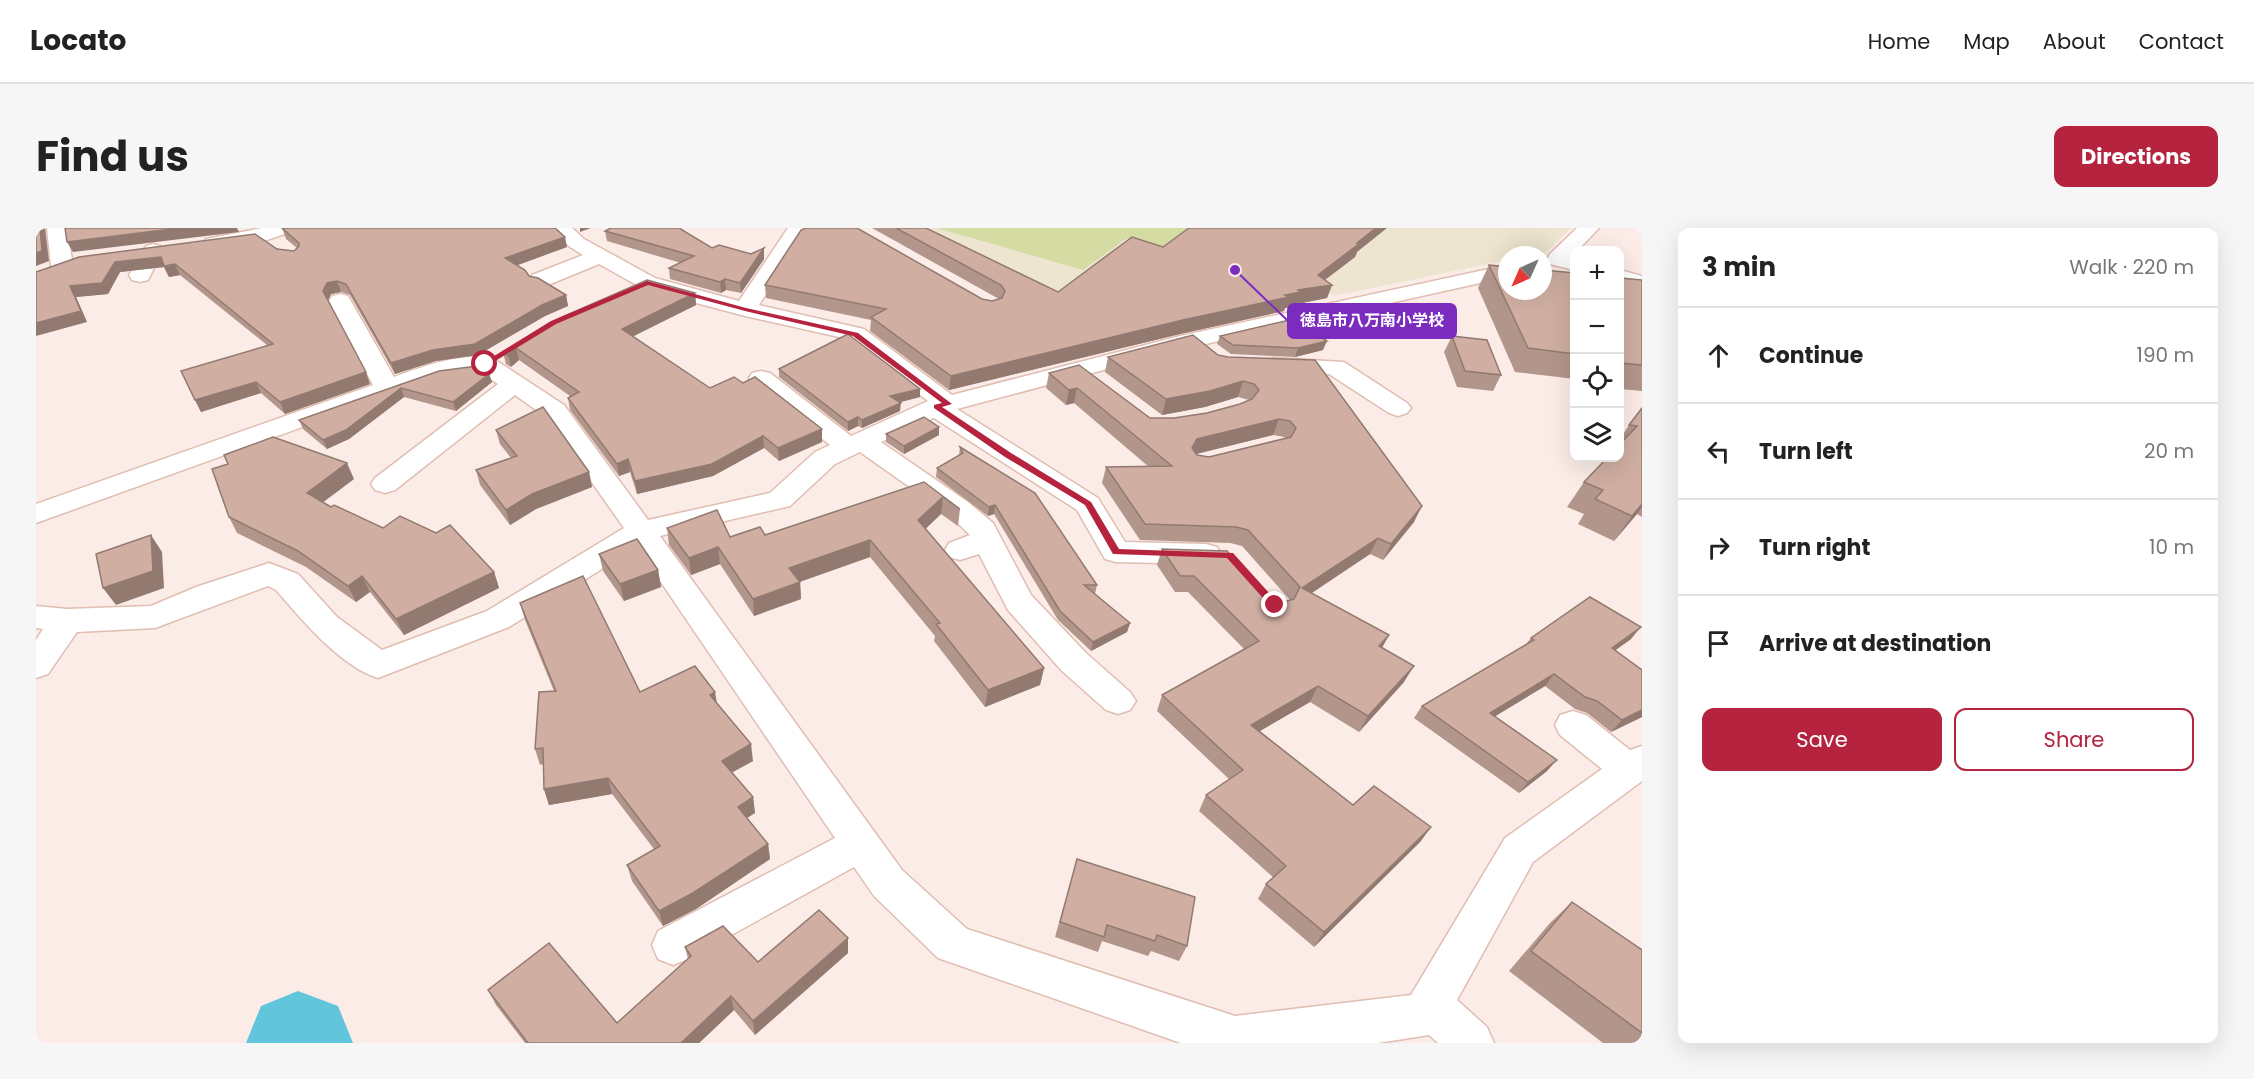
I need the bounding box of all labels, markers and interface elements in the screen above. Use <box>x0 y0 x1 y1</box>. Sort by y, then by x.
text: Locato <box>30 21 126 60</box>
text: Home <box>1868 27 1930 56</box>
text: Map <box>1963 27 2010 56</box>
text: About <box>2043 27 2106 56</box>
text: Contact <box>2139 27 2224 56</box>
button: Directions <box>2054 126 2218 187</box>
text: Find us <box>36 127 189 186</box>
north arrow <box>1498 246 1552 300</box>
map controls <box>1570 246 1624 462</box>
button: + <box>1570 246 1624 300</box>
text: 3 min <box>1702 249 1776 285</box>
text: Walk · 220 m <box>2069 253 2194 281</box>
button: − <box>1570 300 1624 354</box>
callout: 徳島市八万南小学校 <box>1288 304 1456 338</box>
text: 徳島市八万南小学校 <box>1300 309 1444 332</box>
icon: ahead <box>1702 339 1735 372</box>
text: Continue <box>1759 340 1863 371</box>
text: 190 m <box>2137 341 2194 369</box>
route start <box>471 350 497 376</box>
button: locate <box>1570 354 1624 408</box>
button: layers <box>1570 408 1624 462</box>
icon: left <box>1702 435 1735 468</box>
text: Turn left <box>1759 436 1853 467</box>
text: 20 m <box>2144 437 2194 465</box>
icon: right <box>1702 531 1735 564</box>
text: Turn right <box>1759 532 1870 563</box>
text: 10 m <box>2149 533 2194 561</box>
route end <box>1261 591 1287 617</box>
icon: arrive <box>1702 627 1735 660</box>
text: Arrive at destination <box>1759 628 1991 659</box>
button: Save <box>1702 708 1942 771</box>
button: Share <box>1954 708 2194 771</box>

